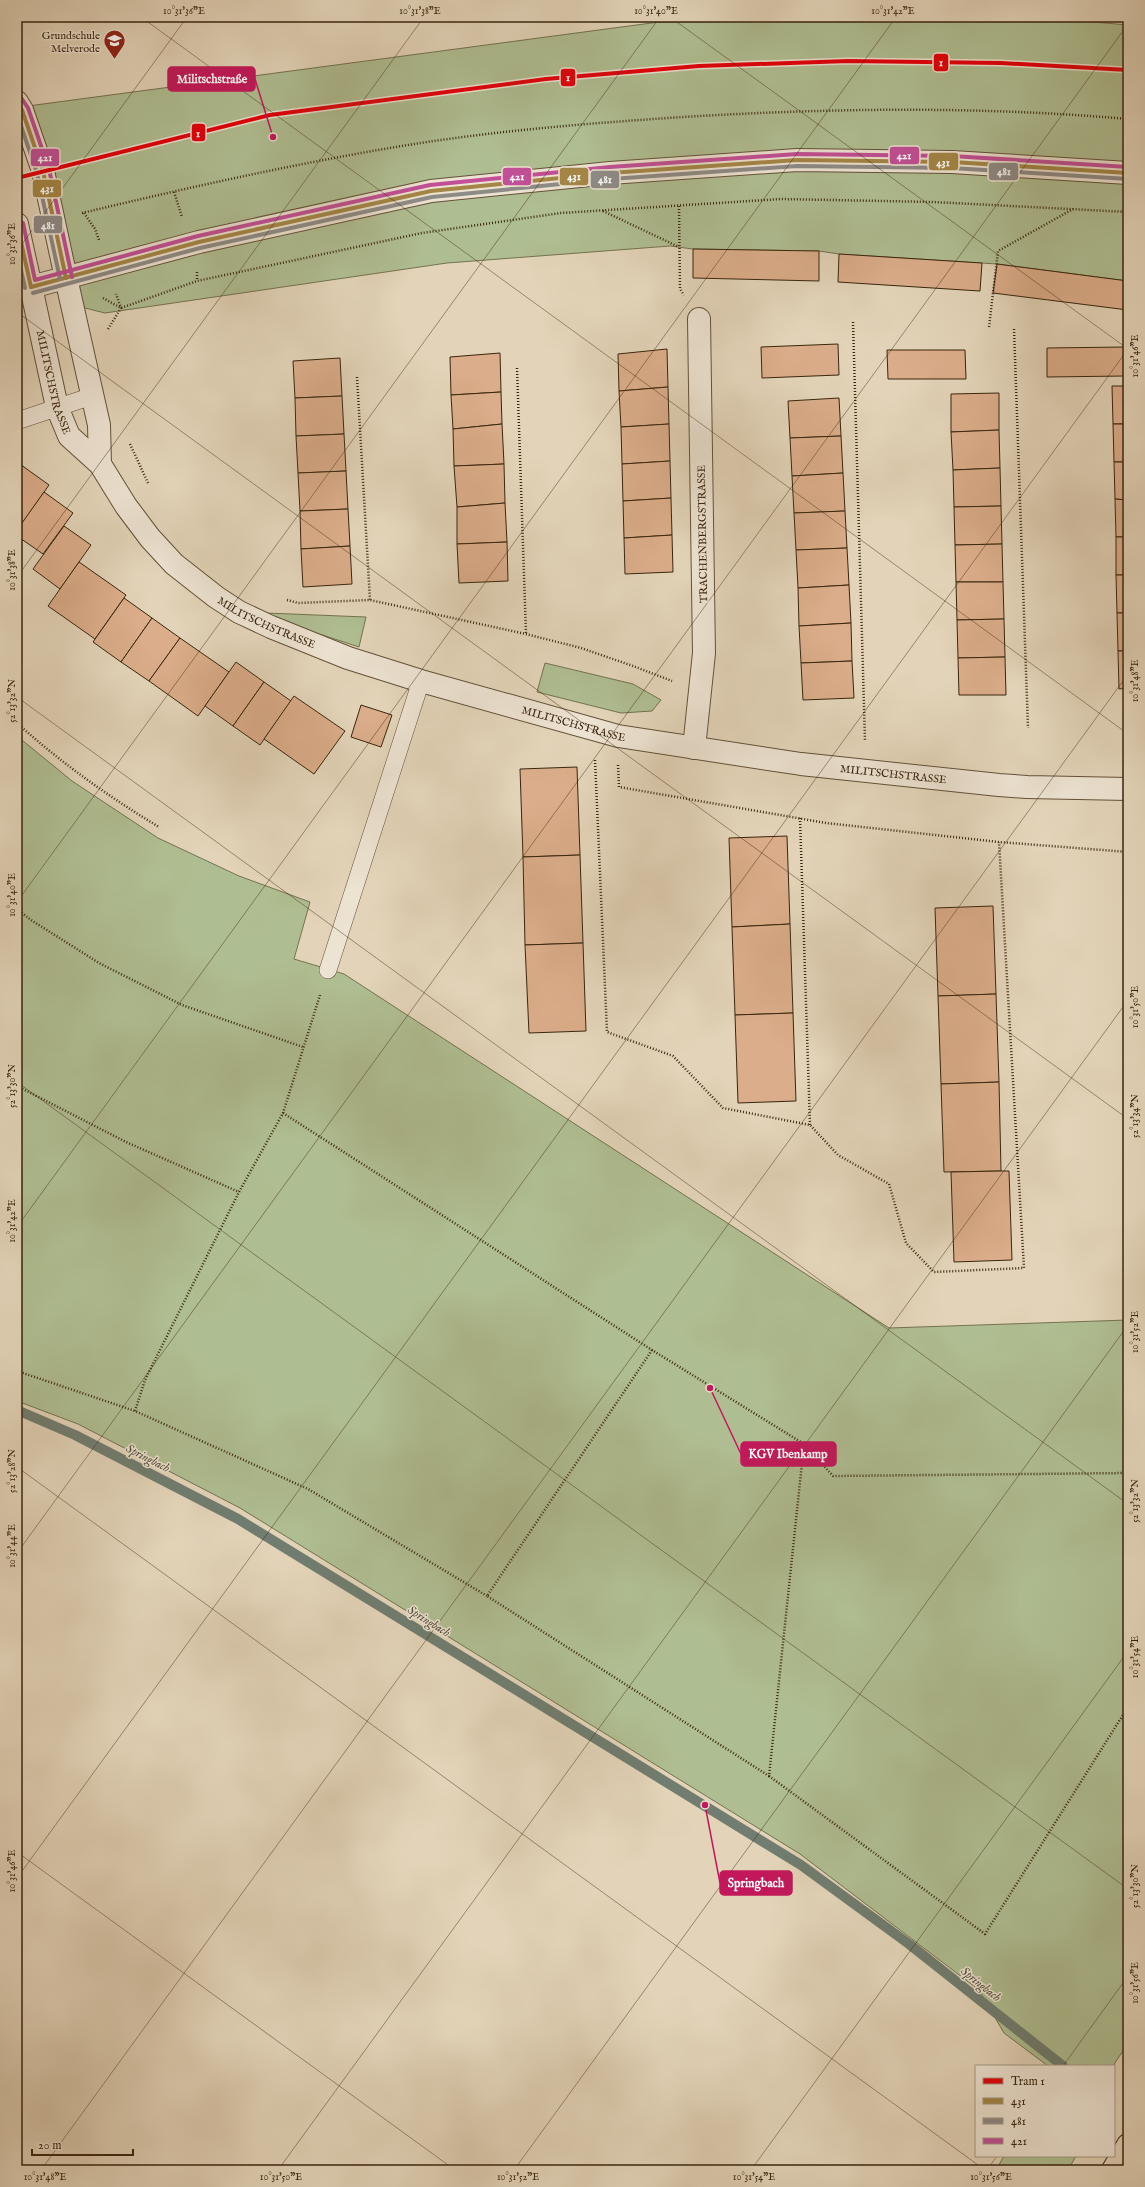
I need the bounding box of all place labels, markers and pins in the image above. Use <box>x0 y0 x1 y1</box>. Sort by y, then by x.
school or university icon: Grundschule Melverode <box>102 28 128 61</box>
place label: Grundschule Melverode <box>42 29 100 56</box>
callout: Militschstraße <box>168 67 255 91</box>
callout: KGV Ibenkamp <box>741 1442 836 1466</box>
callout: Springbach <box>720 1871 792 1895</box>

